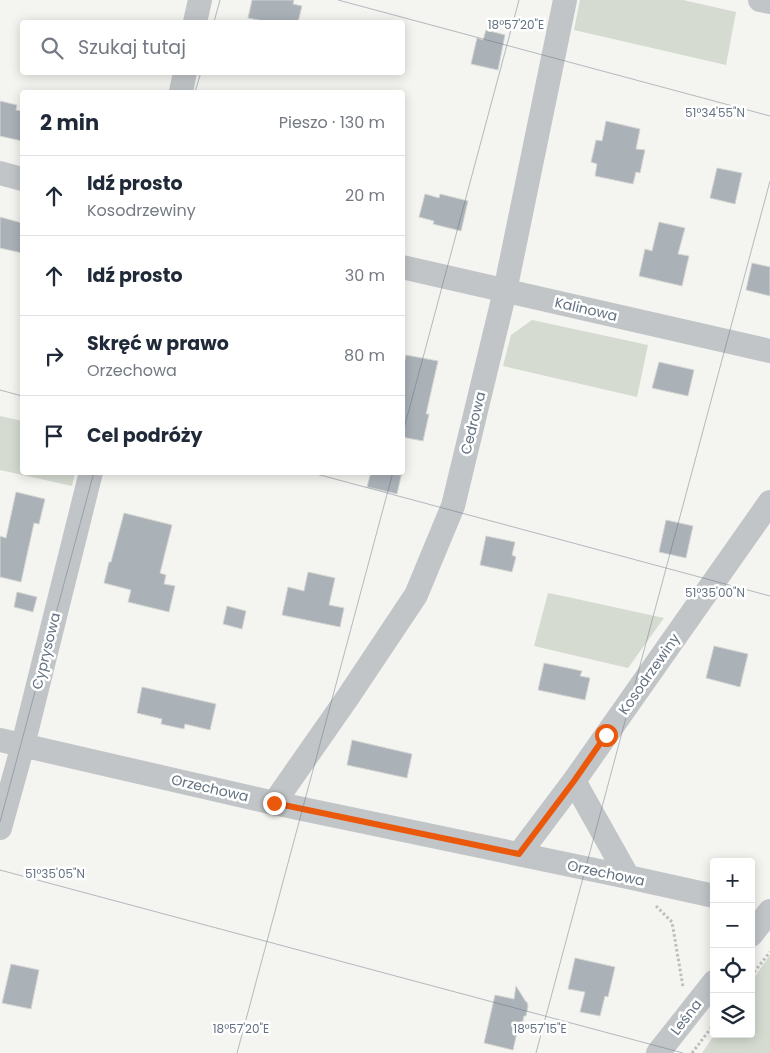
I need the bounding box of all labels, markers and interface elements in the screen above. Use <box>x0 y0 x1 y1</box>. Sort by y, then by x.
text: 18°57'20"E <box>488 16 544 33</box>
search box <box>20 20 405 75</box>
icon: search <box>38 34 66 62</box>
text: Szukaj tutaj <box>78 34 186 61</box>
text: 51°34'55"N <box>685 104 745 121</box>
text: 2 min <box>40 108 99 137</box>
text: Pieszo · 130 m <box>279 111 385 134</box>
text: Idź prosto <box>87 170 183 197</box>
icon: ahead <box>40 182 68 210</box>
text: 20 m <box>345 184 385 207</box>
text: Kosodrzewiny <box>87 199 196 222</box>
icon: ahead <box>40 262 68 290</box>
text: Idź prosto <box>87 262 183 289</box>
text: 30 m <box>345 264 385 287</box>
street label: Kalinowa <box>553 292 619 326</box>
text: Skręć w prawo <box>87 330 229 357</box>
icon: right <box>40 342 68 370</box>
text: 80 m <box>344 344 385 367</box>
text: Orzechowa <box>87 359 177 382</box>
street label: Cedrowa <box>456 389 490 457</box>
icon: arrive <box>40 422 68 450</box>
text: Cel podróży <box>87 422 202 449</box>
text: 51°35'00"N <box>685 584 745 601</box>
street label: Cyprysowa <box>27 611 65 691</box>
street label: Kosodrzewiny <box>614 629 685 719</box>
route start <box>595 724 618 747</box>
street label: Orzechowa <box>169 769 251 807</box>
route end <box>263 792 286 815</box>
street label: Orzechowa <box>565 855 647 891</box>
map controls <box>710 858 755 1038</box>
button: + <box>710 858 755 903</box>
text: 51°35'05"N <box>25 865 85 882</box>
button: − <box>710 903 755 948</box>
button: locate <box>710 948 755 993</box>
button: layers <box>710 993 755 1038</box>
street label: Leśna <box>666 995 706 1039</box>
text: 18°57'20"E <box>213 1020 269 1037</box>
text: 18°57'15"E <box>513 1020 567 1037</box>

